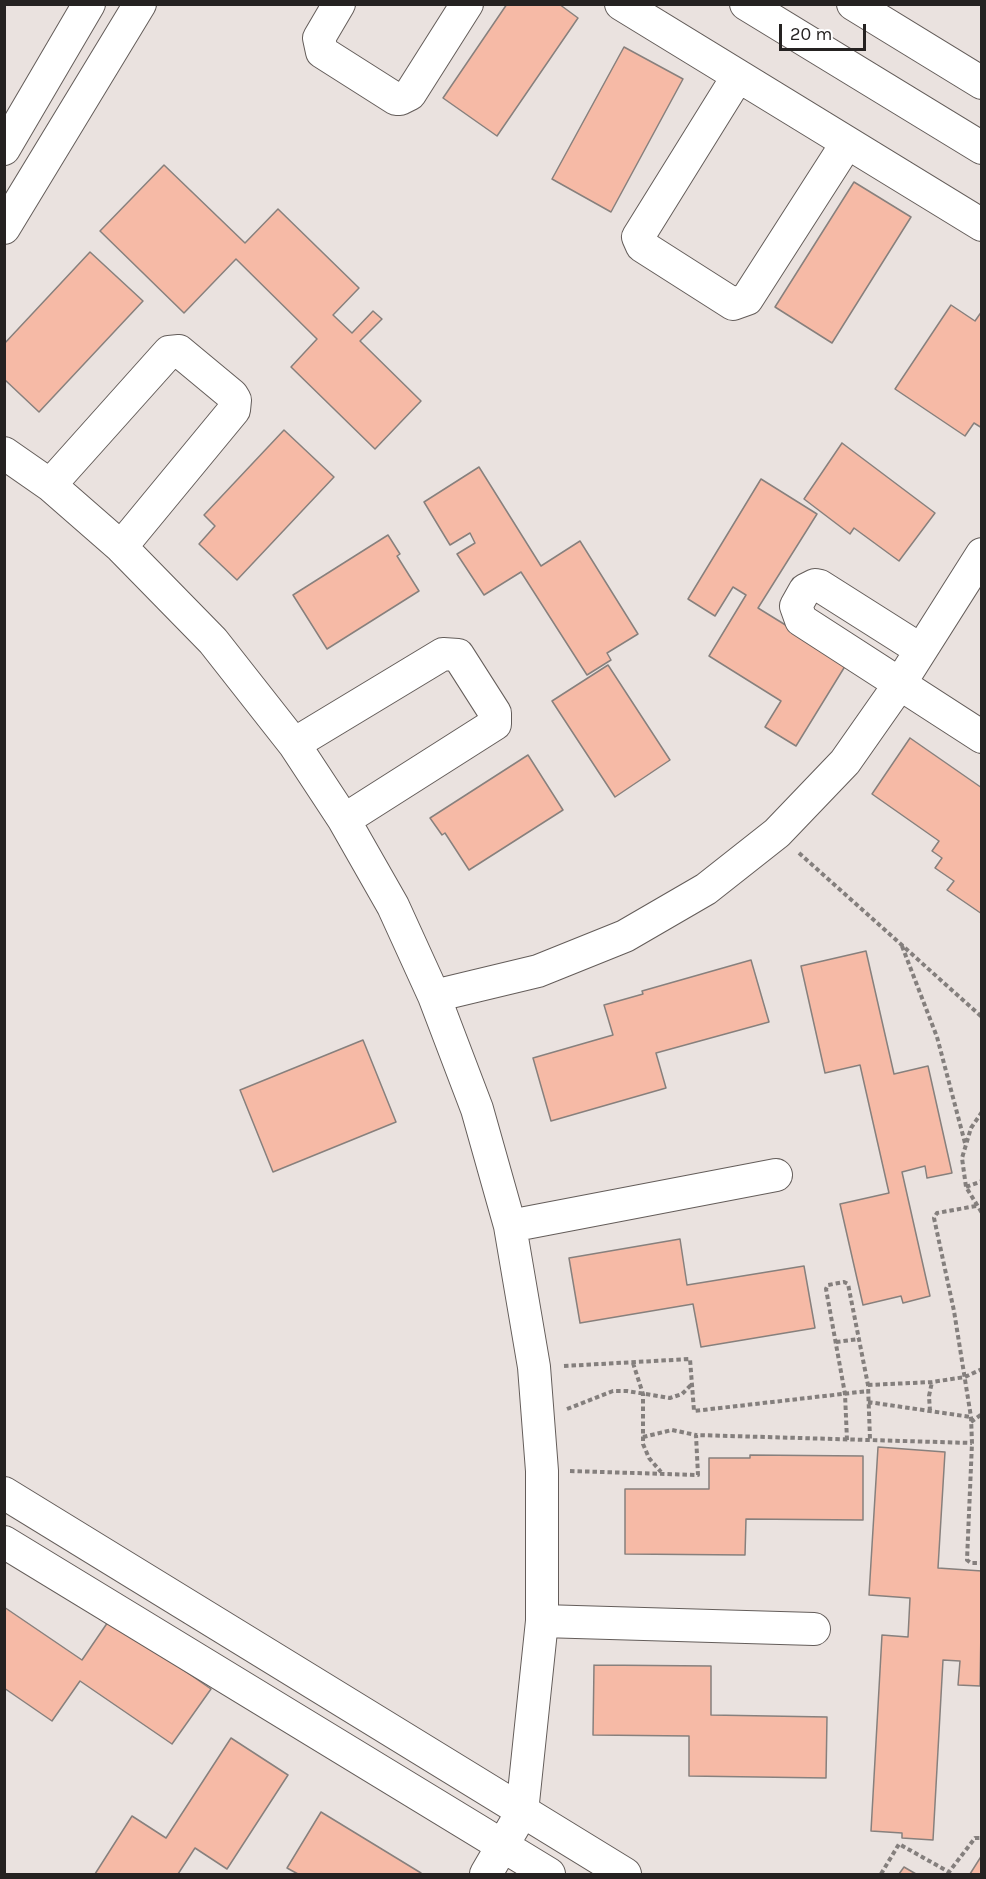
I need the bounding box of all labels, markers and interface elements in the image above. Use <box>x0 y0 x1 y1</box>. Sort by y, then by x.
scale bar <box>782 12 869 50</box>
text: 20 m <box>790 23 832 45</box>

